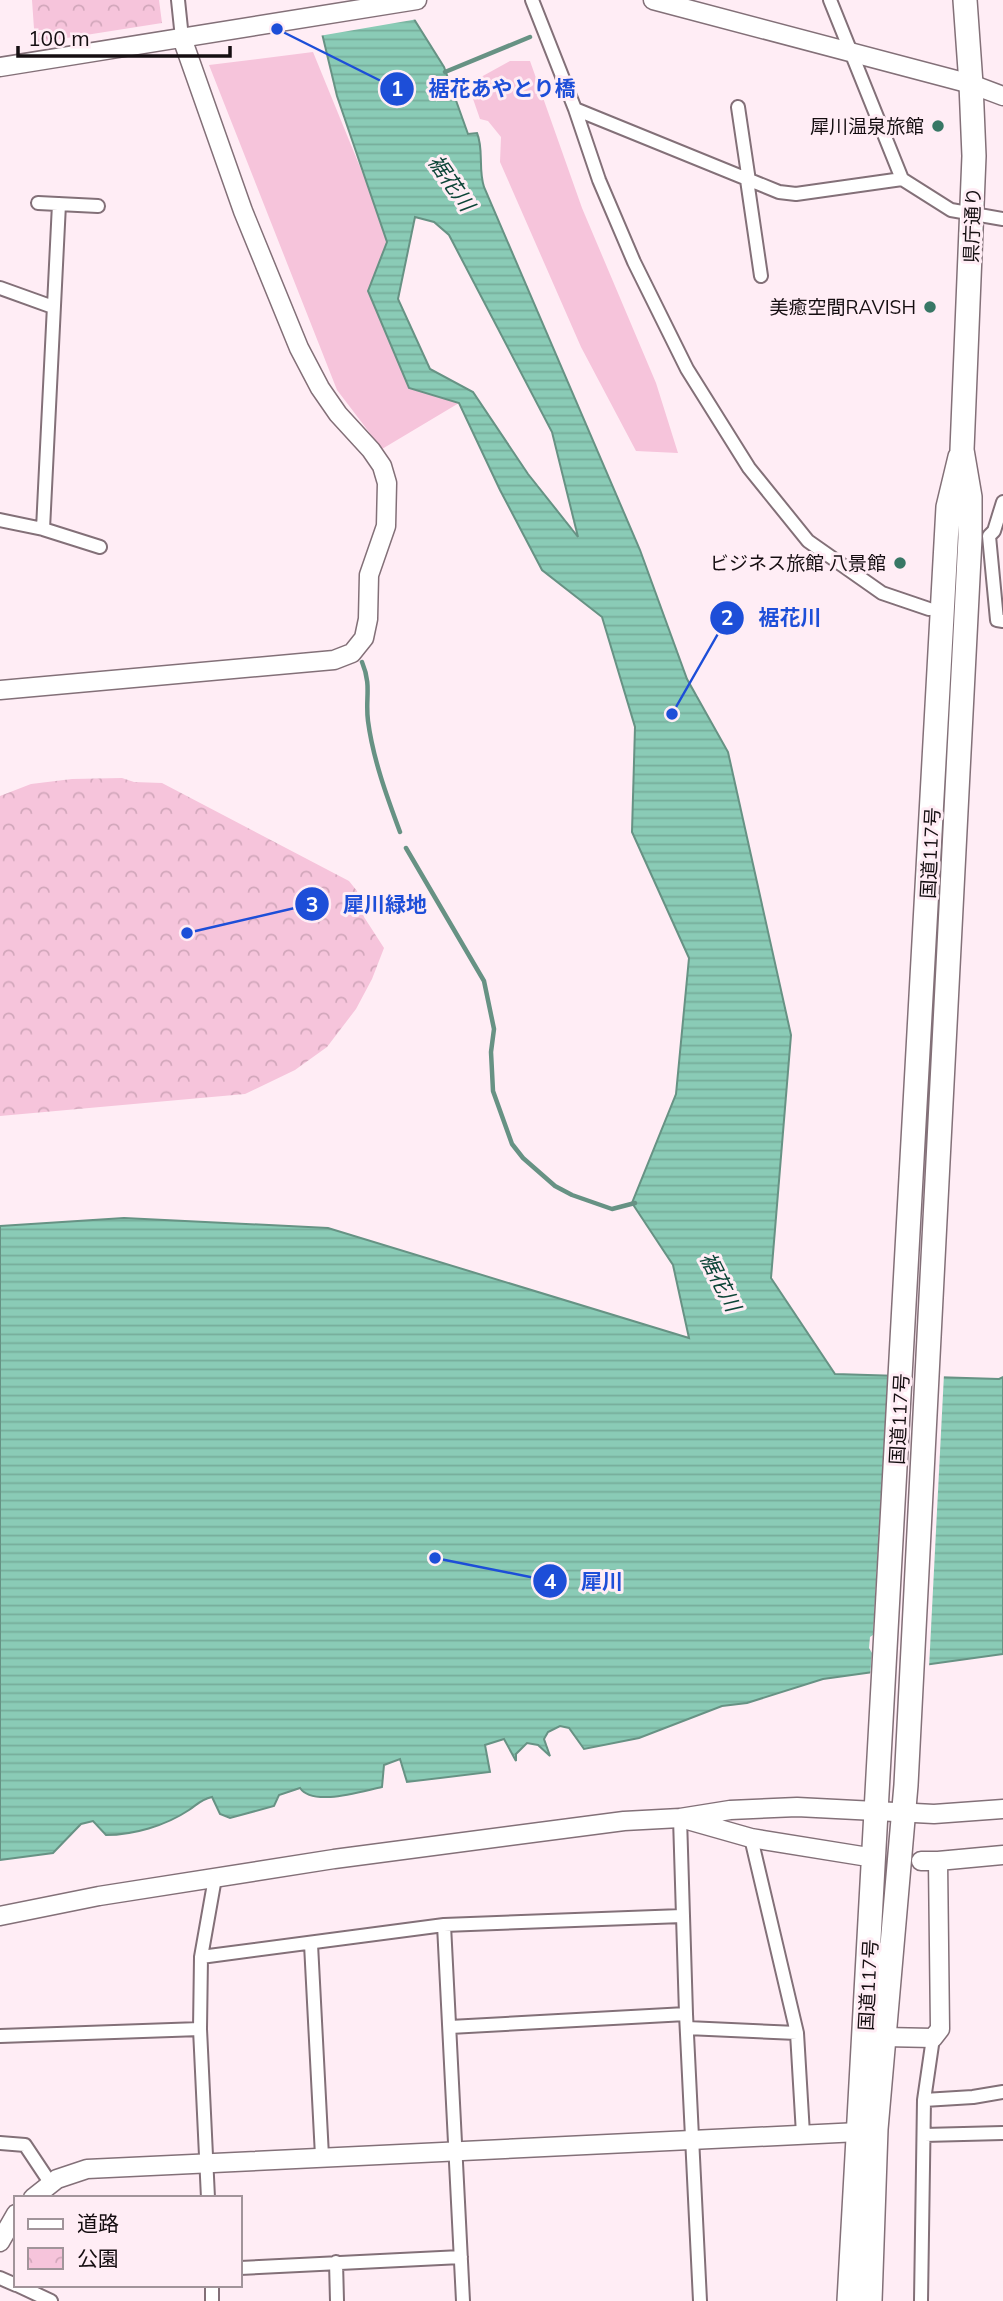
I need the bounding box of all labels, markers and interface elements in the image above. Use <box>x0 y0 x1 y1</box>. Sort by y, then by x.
scale bar <box>18 14 229 58</box>
text: 100 m <box>28 25 90 51</box>
callout: 裾花あやとり橋 <box>379 68 589 110</box>
text: 1 <box>391 75 403 101</box>
text: 裾花あやとり橋 <box>429 75 576 101</box>
place label: 犀川温泉旅館 <box>810 114 924 138</box>
marker: 犀川温泉旅館 <box>930 118 946 134</box>
water label: 裾花川 <box>423 149 482 217</box>
street label: 県庁通り <box>959 187 985 263</box>
place label: 美癒空間RAVISH <box>770 295 916 319</box>
marker: 美癒空間RAVISH <box>922 299 938 315</box>
place label: ビジネス旅館 八景館 <box>710 551 886 575</box>
marker: ビジネス旅館 八景館 <box>892 555 908 571</box>
callout: 裾花川 <box>710 597 836 639</box>
text: 2 <box>721 604 733 630</box>
text: 裾花川 <box>759 604 822 630</box>
street label: 国道117号 <box>916 807 944 899</box>
callout: 犀川緑地 <box>294 883 441 925</box>
text: 3 <box>306 891 318 917</box>
text: 犀川緑地 <box>343 891 427 917</box>
water label: 裾花川 <box>695 1248 748 1317</box>
street label: 国道117号 <box>885 1373 913 1465</box>
callout: 犀川 <box>532 1560 637 1602</box>
text: 4 <box>544 1568 557 1594</box>
text: 犀川 <box>581 1568 623 1594</box>
street label: 国道117号 <box>854 1939 882 2031</box>
legend <box>14 2196 242 2287</box>
text: 道路 <box>77 2210 119 2236</box>
text: 公園 <box>77 2245 119 2271</box>

